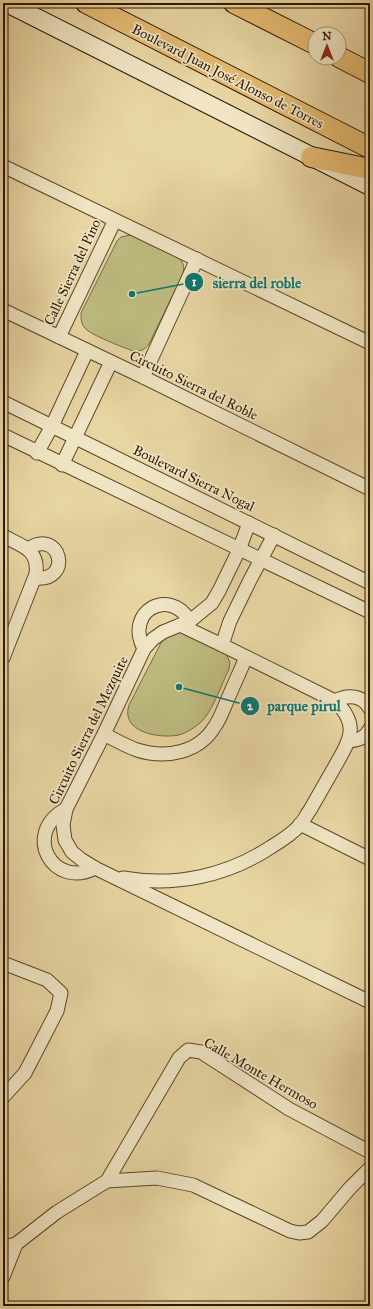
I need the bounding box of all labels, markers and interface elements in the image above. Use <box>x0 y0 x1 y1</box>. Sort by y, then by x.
street label: Boulevard Juan José Alonso de Torres <box>129 21 327 133</box>
north arrow <box>307 26 347 66</box>
text: N <box>322 30 332 43</box>
street label: Calle Sierra del Pino <box>40 216 104 328</box>
callout: sierra del roble <box>184 269 309 296</box>
text: sierra del roble <box>213 274 302 292</box>
text: 1 <box>192 275 197 289</box>
street label: Circuito Sierra del Roble <box>127 347 261 424</box>
street label: Boulevard Sierra Nogal <box>130 442 258 515</box>
street label: Circuito Sierra del Mezquite <box>45 653 133 808</box>
callout: parque pirul <box>240 692 349 719</box>
text: parque pirul <box>266 697 342 716</box>
text: 2 <box>247 699 254 713</box>
street label: Calle Monte Hermoso <box>201 1034 321 1113</box>

